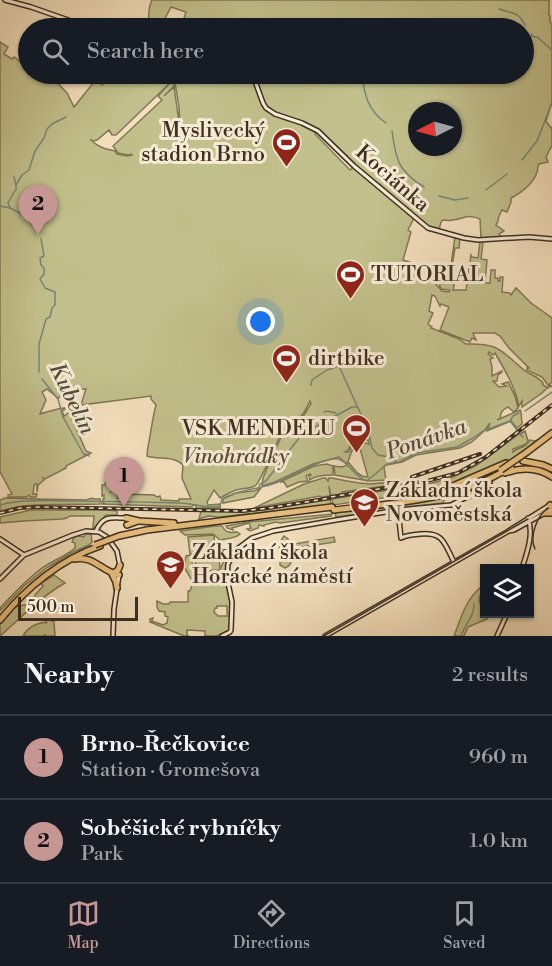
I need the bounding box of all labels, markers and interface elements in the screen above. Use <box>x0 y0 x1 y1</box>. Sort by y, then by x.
search box <box>18 18 534 84</box>
icon: search <box>39 35 72 68</box>
text: Search here <box>87 38 204 65</box>
north arrow <box>408 102 462 156</box>
place label: Myslivecký stadion Brno <box>141 118 266 168</box>
sports icon: Myslivecký stadion Brno <box>270 126 302 168</box>
street label: Kociánka <box>350 139 435 218</box>
pin: 2 <box>18 186 57 235</box>
sports icon: TUTORIAL <box>334 258 366 300</box>
place label: TUTORIAL <box>371 262 483 288</box>
your location <box>246 307 275 336</box>
sports icon: dirtbike <box>271 342 303 384</box>
place label: dirtbike <box>308 346 385 372</box>
water label: Kubelín <box>43 358 101 440</box>
sports icon: VSK MENDELU <box>340 412 372 454</box>
water label: Ponávka <box>382 413 471 466</box>
place label: VSK MENDELU <box>180 416 336 442</box>
park label: Vinohrádky <box>183 444 290 470</box>
pin: 1 <box>104 458 144 507</box>
place label: Základní škola Novoměstská <box>386 478 523 528</box>
school or university icon: Základní škola Novoměstská <box>349 486 381 528</box>
place label: Základní škola Horácké náměstí <box>192 540 354 590</box>
school or university icon: Základní škola Horácké náměstí <box>155 548 187 590</box>
map controls <box>480 564 534 618</box>
button: layers <box>480 564 534 618</box>
scale bar <box>18 594 138 622</box>
text: 500 m <box>27 597 74 617</box>
text: Nearby <box>24 659 114 691</box>
text: 2 results <box>452 663 528 688</box>
text: Brno-Řečkovice <box>81 731 250 758</box>
text: 1 <box>39 745 48 770</box>
text: 960 m <box>469 745 528 770</box>
text: Station · Gromešova <box>81 758 260 783</box>
text: Soběšické rybníčky <box>81 815 281 842</box>
text: 2 <box>37 829 50 854</box>
text: 1.0 km <box>469 829 528 854</box>
text: Park <box>81 842 123 867</box>
tab: Map <box>67 897 100 953</box>
tab: Directions <box>233 897 310 953</box>
tab: Saved <box>443 897 485 953</box>

